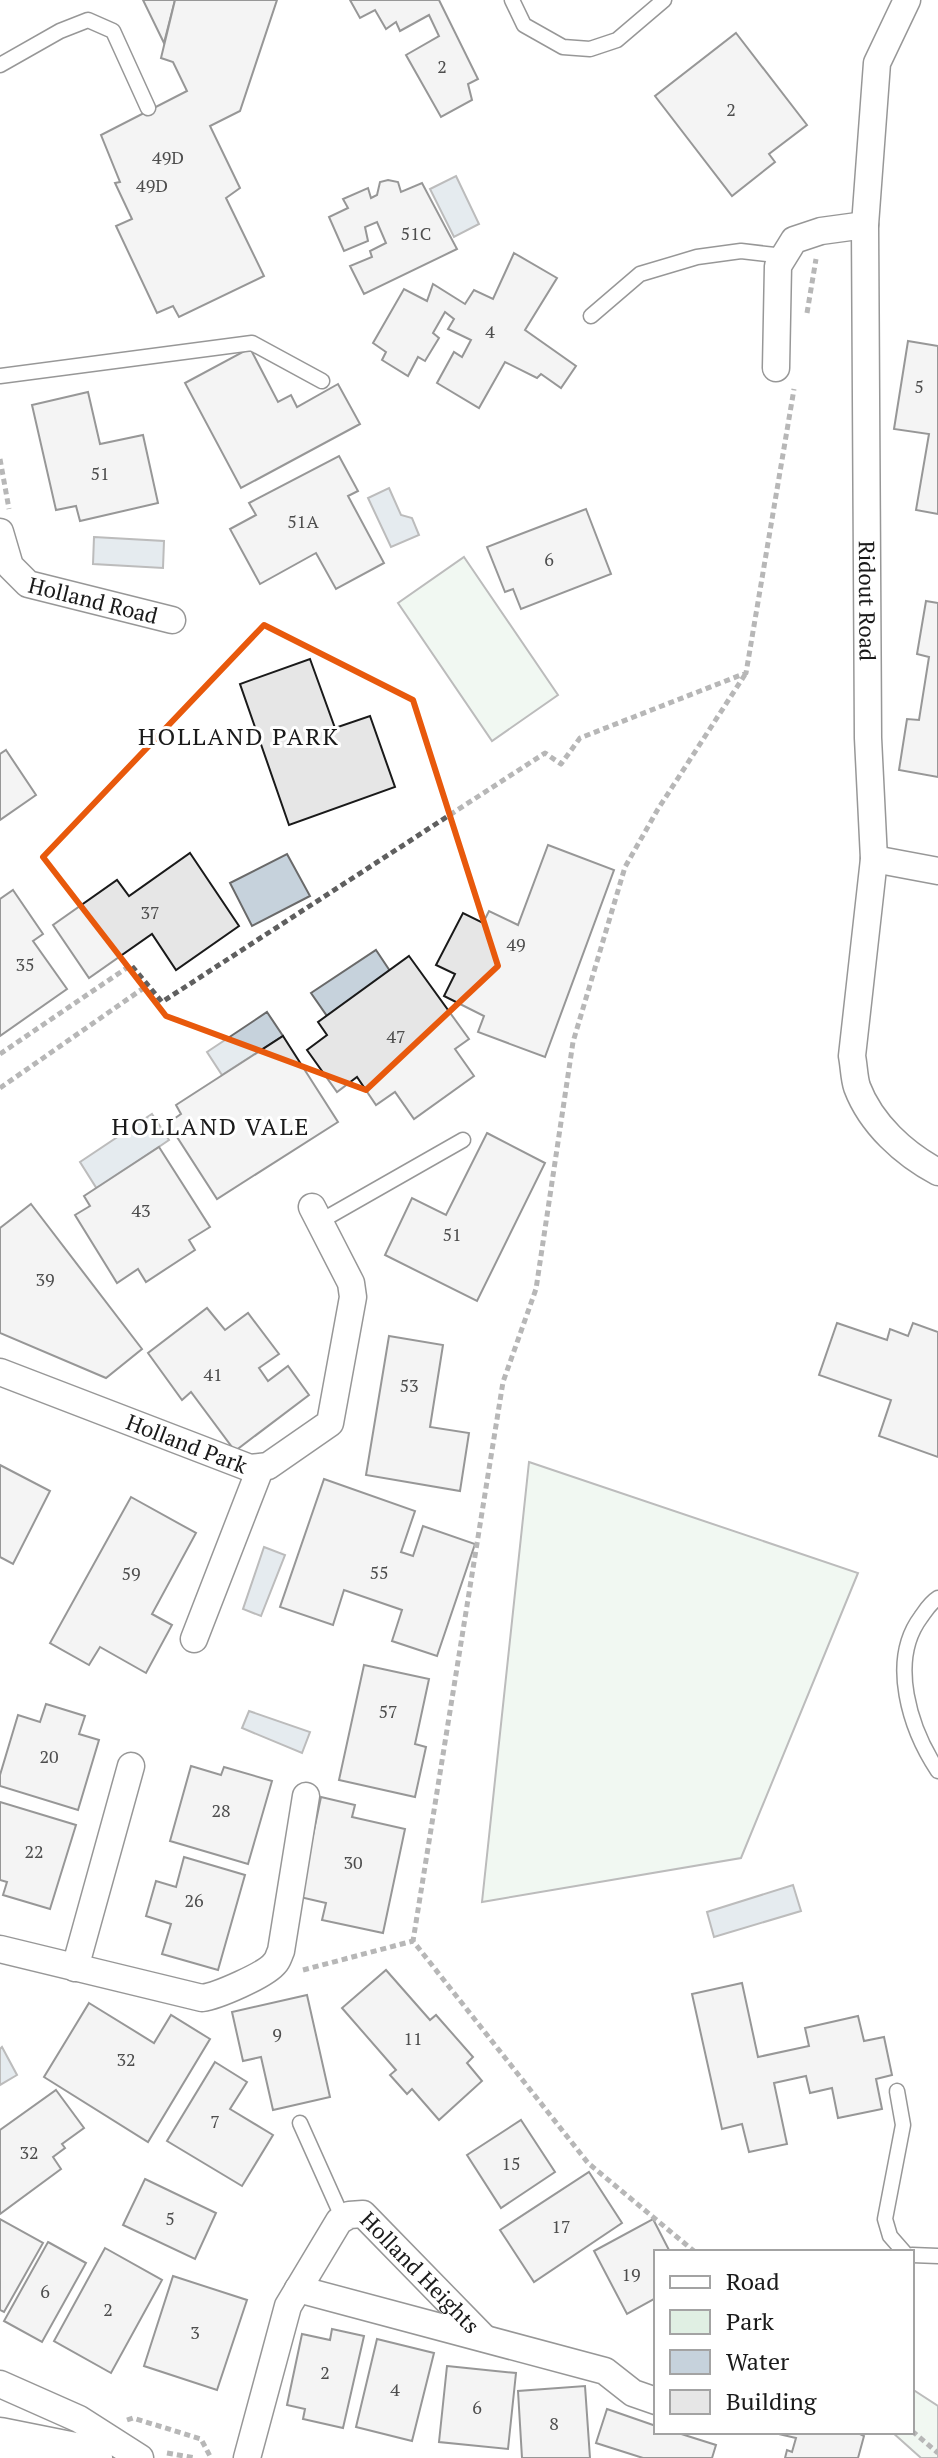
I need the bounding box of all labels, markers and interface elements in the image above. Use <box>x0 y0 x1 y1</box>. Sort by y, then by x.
house number: 2 <box>437 54 447 78</box>
house number: 2 <box>726 97 736 121</box>
house number: 49D <box>152 145 184 169</box>
house number: 49D <box>136 173 168 197</box>
house number: 51C <box>401 221 431 245</box>
house number: 4 <box>485 319 495 343</box>
house number: 5 <box>914 374 924 398</box>
house number: 51 <box>90 461 110 485</box>
house number: 51A <box>287 509 319 533</box>
street label: Ridout Road <box>853 541 883 661</box>
house number: 6 <box>544 547 554 571</box>
street label: Holland Road <box>26 570 161 630</box>
district label: HOLLAND PARK <box>138 720 340 752</box>
house number: 37 <box>140 900 160 924</box>
house number: 49 <box>506 932 526 956</box>
house number: 35 <box>15 952 35 976</box>
house number: 47 <box>386 1024 406 1048</box>
district label: HOLLAND VALE <box>111 1110 311 1142</box>
house number: 43 <box>131 1198 151 1222</box>
house number: 51 <box>442 1222 462 1246</box>
house number: 39 <box>35 1267 55 1291</box>
house number: 41 <box>203 1362 223 1386</box>
house number: 53 <box>399 1373 419 1397</box>
street label: Holland Park <box>122 1407 252 1480</box>
house number: 55 <box>369 1560 389 1584</box>
house number: 59 <box>121 1561 141 1585</box>
house number: 57 <box>378 1699 398 1723</box>
house number: 20 <box>39 1744 59 1768</box>
house number: 28 <box>211 1798 231 1822</box>
house number: 22 <box>24 1839 44 1863</box>
house number: 30 <box>343 1850 363 1874</box>
house number: 26 <box>184 1888 204 1912</box>
house number: 9 <box>272 2022 282 2046</box>
house number: 11 <box>403 2026 423 2050</box>
house number: 32 <box>116 2047 136 2071</box>
house number: 7 <box>210 2109 220 2133</box>
house number: 32 <box>19 2140 39 2164</box>
house number: 15 <box>501 2151 521 2175</box>
street label: Holland Heights <box>354 2205 486 2339</box>
house number: 5 <box>165 2206 175 2230</box>
house number: 17 <box>551 2214 571 2238</box>
legend <box>654 2250 914 2434</box>
house number: 19 <box>621 2262 641 2286</box>
text: Road <box>726 2265 780 2297</box>
house number: 6 <box>40 2279 50 2303</box>
house number: 2 <box>103 2297 113 2321</box>
text: Park <box>726 2305 775 2337</box>
house number: 3 <box>190 2320 200 2344</box>
text: Water <box>726 2345 790 2377</box>
house number: 2 <box>320 2360 330 2384</box>
house number: 4 <box>390 2377 400 2401</box>
text: Building <box>726 2385 817 2417</box>
house number: 6 <box>472 2395 482 2419</box>
house number: 8 <box>549 2411 559 2435</box>

